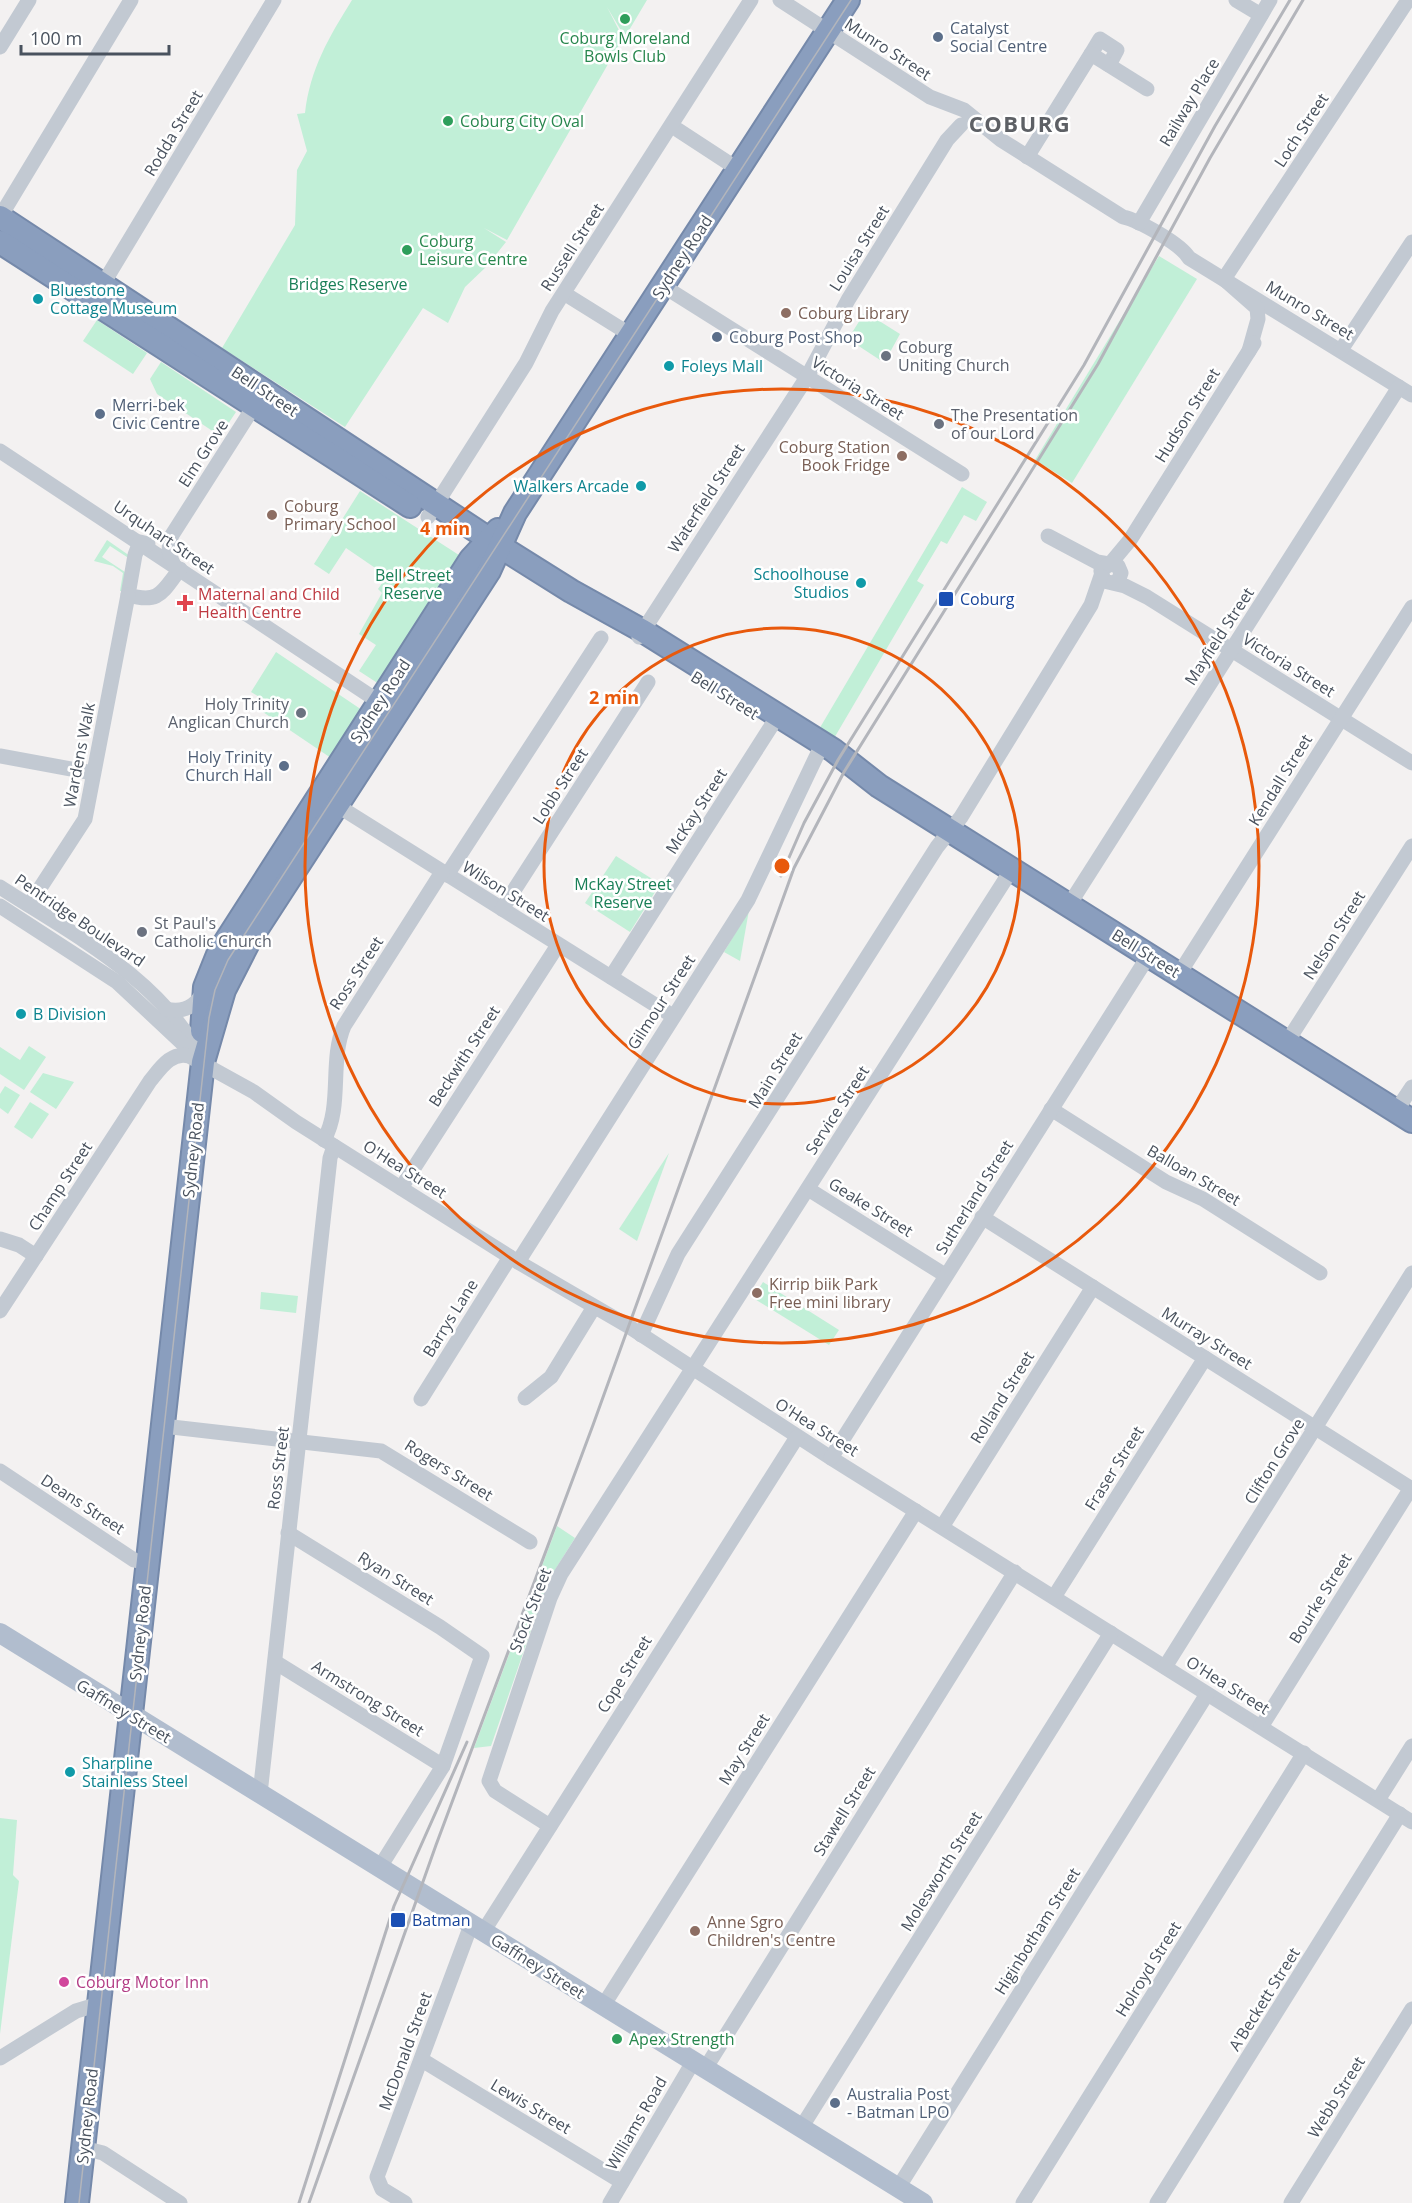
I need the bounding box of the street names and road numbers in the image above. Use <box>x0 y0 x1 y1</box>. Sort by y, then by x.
street label: Munro Street <box>840 13 936 85</box>
street label: Railway Place <box>1154 54 1224 150</box>
street label: Rodda Street <box>139 86 208 180</box>
street label: Loch Street <box>1269 88 1333 171</box>
street label: Russell Street <box>535 198 609 295</box>
street label: Louisa Street <box>824 201 894 295</box>
street label: Sydney Road <box>647 211 717 303</box>
street label: Munro Street <box>1262 275 1358 345</box>
street label: Victoria Street <box>808 351 909 425</box>
street label: Bell Street <box>227 361 303 422</box>
street label: Hudson Street <box>1149 363 1225 466</box>
street label: Elm Grove <box>173 415 233 491</box>
street label: Waterfield Street <box>662 439 750 557</box>
street label: Urquhart Street <box>109 495 219 579</box>
street label: Mayfield Street <box>1179 583 1259 689</box>
street label: Victoria Street <box>1239 628 1340 702</box>
street label: Sydney Road <box>345 655 415 747</box>
street label: Bell Street <box>687 665 763 725</box>
street label: Wardens Walk <box>58 700 100 809</box>
street label: Kendall Street <box>1243 730 1317 830</box>
street label: Lobb Street <box>527 744 593 828</box>
street label: McKay Street <box>660 764 732 858</box>
street label: Wilson Street <box>458 856 554 927</box>
street label: Pentridge Boulevard <box>11 868 149 972</box>
street label: Nelson Street <box>1298 886 1370 984</box>
street label: Bell Street <box>1108 923 1184 983</box>
street label: Ross Street <box>324 932 388 1014</box>
street label: Gilmour Street <box>622 950 700 1054</box>
street label: Beckwith Street <box>423 1001 505 1111</box>
street label: Main Street <box>743 1027 807 1112</box>
street label: Service Street <box>800 1061 874 1159</box>
street label: Sydney Road <box>177 1101 209 1199</box>
street label: O'Hea Street <box>359 1135 451 1204</box>
street label: Sutherland Street <box>930 1135 1018 1258</box>
street label: Champ Street <box>23 1137 97 1235</box>
street label: Balloan Street <box>1143 1139 1245 1211</box>
street label: Geake Street <box>825 1172 918 1242</box>
street label: Barrys Lane <box>417 1275 483 1361</box>
street label: Murray Street <box>1157 1301 1257 1375</box>
street label: Rolland Street <box>965 1346 1039 1447</box>
street label: O'Hea Street <box>771 1393 863 1462</box>
street label: Clifton Grove <box>1239 1414 1309 1508</box>
street label: Fraser Street <box>1079 1421 1149 1514</box>
street label: Ross Street <box>262 1425 294 1511</box>
street label: Rogers Street <box>401 1434 498 1506</box>
street label: Deans Street <box>37 1469 129 1539</box>
street label: Ryan Street <box>354 1546 438 1610</box>
street label: Bourke Street <box>1284 1548 1357 1647</box>
street label: Stock Street <box>504 1564 556 1655</box>
street label: Sydney Road <box>124 1584 156 1682</box>
street label: Cope Street <box>592 1631 657 1717</box>
street label: O'Hea Street <box>1182 1651 1274 1720</box>
street label: Armstrong Street <box>308 1655 428 1741</box>
street label: Gaffney Street <box>72 1674 176 1748</box>
street label: May Street <box>713 1709 775 1789</box>
street label: Stawell Street <box>808 1762 880 1860</box>
street label: Molesworth Street <box>895 1807 987 1935</box>
street label: Higinbotham Street <box>989 1863 1085 1999</box>
street label: Holroyd Street <box>1110 1917 1186 2021</box>
street label: Gaffney Street <box>487 1928 589 2004</box>
street label: A'Beckett Street <box>1223 1943 1305 2055</box>
street label: McDonald Street <box>373 1988 437 2113</box>
street label: Webb Street <box>1302 2052 1370 2142</box>
street label: Sydney Road <box>71 2067 103 2165</box>
street label: Williams Road <box>600 2072 672 2174</box>
street label: Lewis Street <box>487 2073 576 2139</box>

